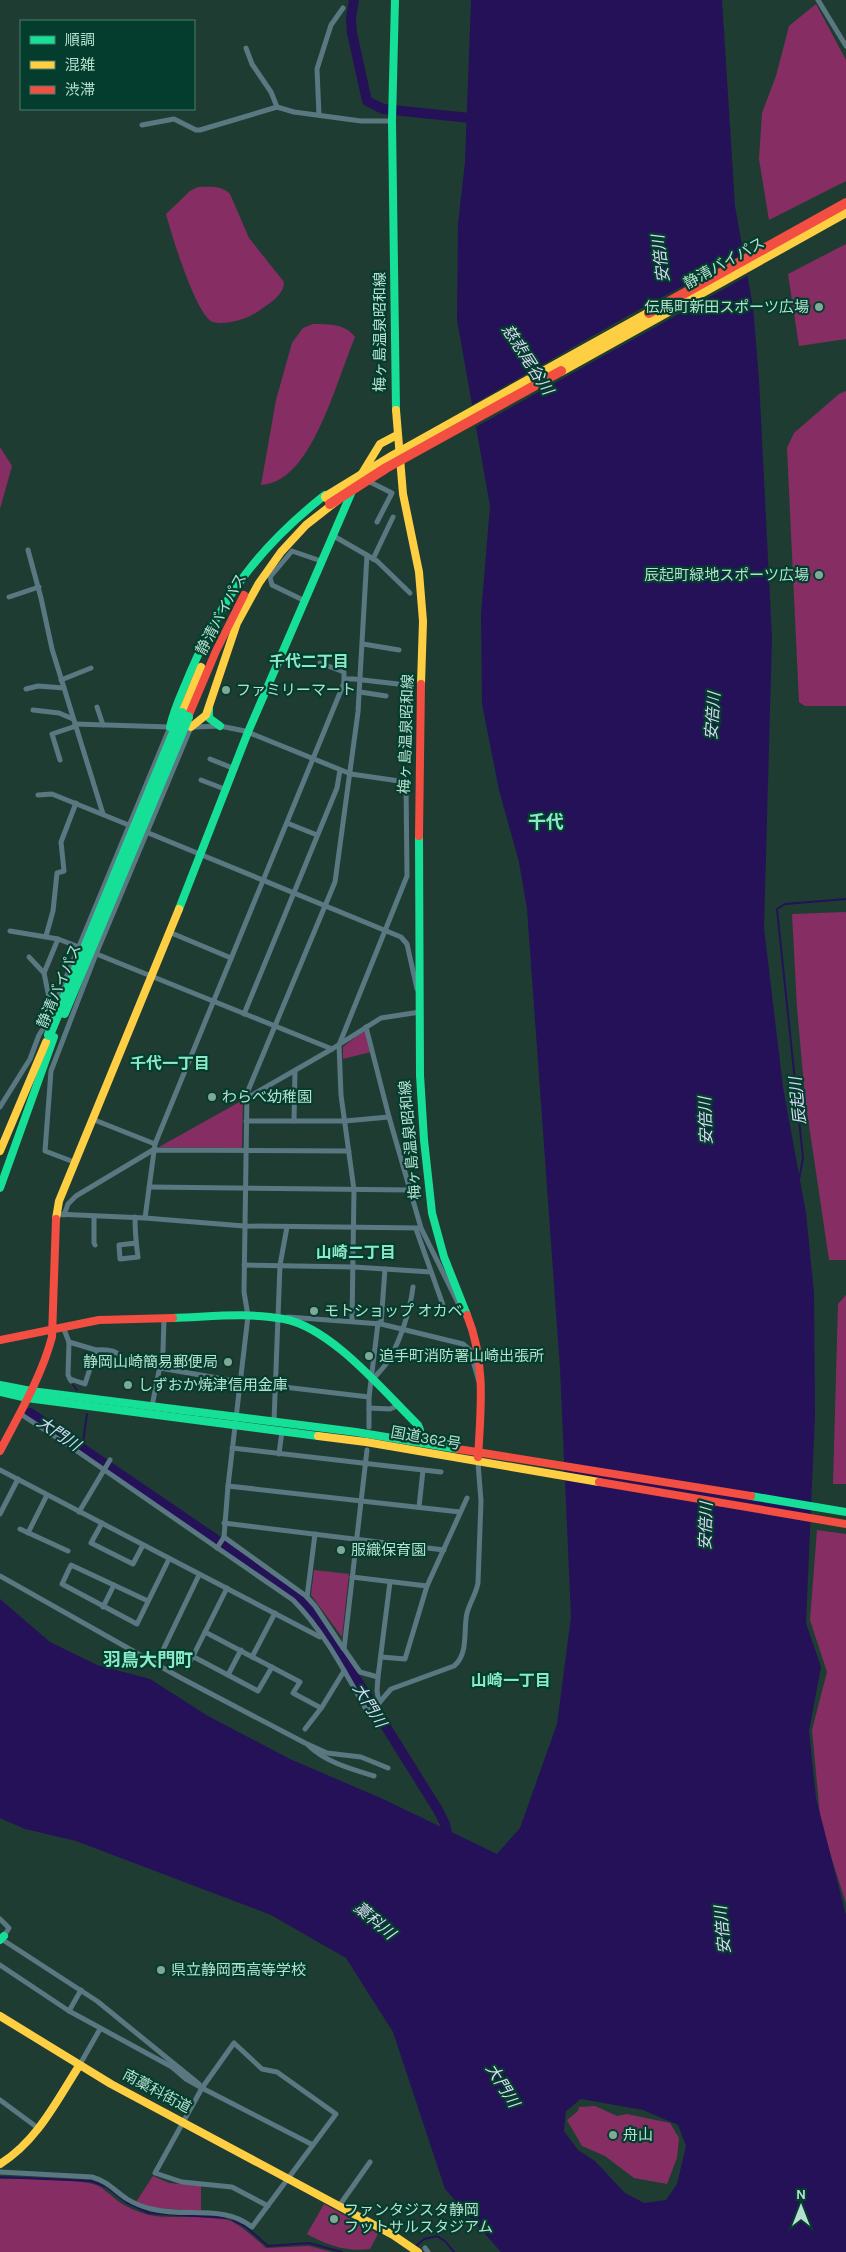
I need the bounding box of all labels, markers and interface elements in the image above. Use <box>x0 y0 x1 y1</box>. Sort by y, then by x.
legend <box>20 20 195 110</box>
text: 順調 <box>65 31 95 49</box>
text: 混雑 <box>65 56 95 74</box>
text: 渋滞 <box>65 81 95 99</box>
water label: 安倍川 <box>648 232 673 284</box>
street label: 静清バイパス <box>680 233 768 293</box>
street label: 梅ヶ島温泉昭和線 <box>371 272 389 392</box>
place label: 伝馬町新田スポーツ広場 <box>644 298 809 316</box>
marker: 伝馬町新田スポーツ広場 <box>813 301 825 313</box>
water label: 慈悲尾谷川 <box>498 321 558 400</box>
place label: 辰起町緑地スポーツ広場 <box>644 566 809 584</box>
marker: 辰起町緑地スポーツ広場 <box>813 569 825 581</box>
street label: 静清バイパス <box>192 570 250 658</box>
district label: 千代二丁目 <box>269 652 349 671</box>
street label: 梅ヶ島温泉昭和線 <box>395 674 417 794</box>
place label: ファミリーマート <box>236 681 356 699</box>
marker: ファミリーマート <box>220 684 232 696</box>
water label: 安倍川 <box>701 689 724 741</box>
district label: 千代 <box>528 811 564 833</box>
street label: 静清バイパス <box>33 941 85 1031</box>
district label: 千代一丁目 <box>130 1054 210 1073</box>
water label: 辰起川 <box>785 1074 809 1126</box>
street label: 梅ヶ島温泉昭和線 <box>396 1079 424 1201</box>
place label: わらべ幼稚園 <box>222 1088 312 1106</box>
marker: わらべ幼稚園 <box>206 1091 218 1103</box>
water label: 安倍川 <box>695 1095 716 1145</box>
district label: 山崎二丁目 <box>316 1243 396 1262</box>
place label: モトショップ オカベ <box>324 1302 463 1320</box>
marker: モトショップ オカベ <box>308 1305 320 1317</box>
place label: 追手町消防署山崎出張所 <box>379 1347 544 1365</box>
marker: 追手町消防署山崎出張所 <box>363 1350 375 1362</box>
place label: 静岡山崎簡易郵便局 <box>83 1353 218 1371</box>
marker: 静岡山崎簡易郵便局 <box>222 1356 234 1368</box>
place label: しずおか焼津信用金庫 <box>138 1376 288 1394</box>
marker: しずおか焼津信用金庫 <box>122 1379 134 1391</box>
water label: 大門川 <box>34 1412 86 1456</box>
street label: 国道362号 <box>389 1423 463 1453</box>
water label: 安倍川 <box>695 1500 716 1550</box>
place label: 服織保育園 <box>351 1541 426 1559</box>
marker: 服織保育園 <box>335 1544 347 1556</box>
district label: 羽鳥大門町 <box>103 1649 193 1671</box>
district label: 山崎一丁目 <box>471 1671 551 1690</box>
water label: 大門川 <box>349 1680 391 1732</box>
water label: 藁科川 <box>350 1898 401 1944</box>
water label: 安倍川 <box>711 1903 734 1955</box>
place label: 県立静岡西高等学校 <box>171 1961 306 1979</box>
marker: 県立静岡西高等学校 <box>155 1964 167 1976</box>
water label: 大門川 <box>482 2060 524 2112</box>
street label: 南藁科街道 <box>120 2065 194 2117</box>
place label: 舟山 <box>623 2126 653 2144</box>
marker: 舟山 <box>607 2129 619 2141</box>
north arrow <box>776 2182 826 2232</box>
text: N <box>796 2186 806 2203</box>
place label: ファンタジスタ静岡 フットサルスタジアム <box>344 2201 493 2236</box>
marker: ファンタジスタ静岡 フットサルスタジアム <box>328 2213 340 2225</box>

